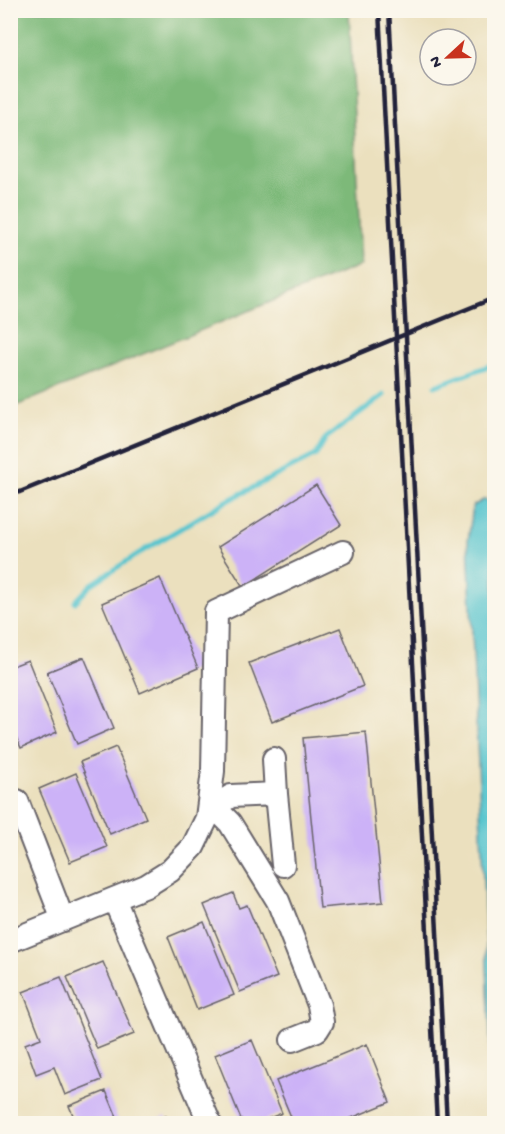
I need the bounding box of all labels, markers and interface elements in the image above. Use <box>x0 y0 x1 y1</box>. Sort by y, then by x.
north arrow <box>418 27 478 87</box>
text: N <box>426 52 448 70</box>

